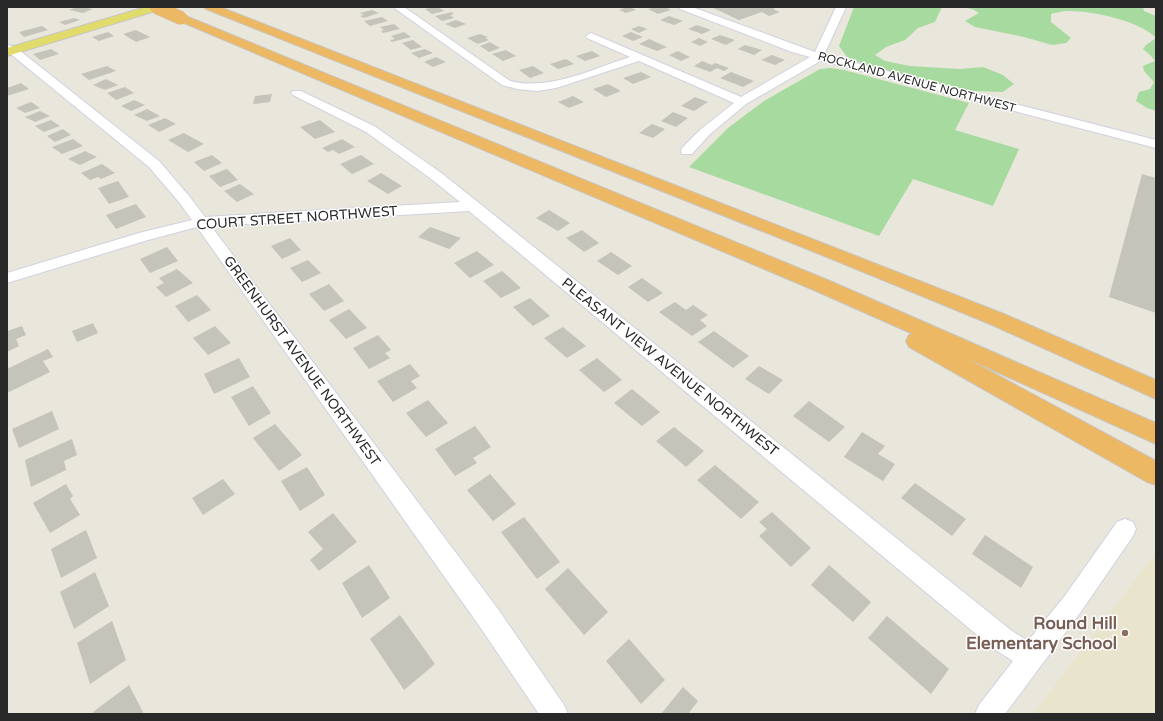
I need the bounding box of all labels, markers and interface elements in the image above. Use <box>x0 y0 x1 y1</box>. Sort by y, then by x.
street label: ROCKLAND AVENUE NORTHWEST <box>817 49 1018 115</box>
street label: COURT STREET NORTHWEST <box>196 202 399 234</box>
street label: GREENHURST AVENUE NORTHWEST <box>220 253 384 470</box>
street label: PLEASANT VIEW AVENUE NORTHWEST <box>558 274 782 460</box>
place label: Round Hill Elementary School <box>966 613 1117 654</box>
marker: Round Hill Elementary School <box>1120 628 1130 638</box>

